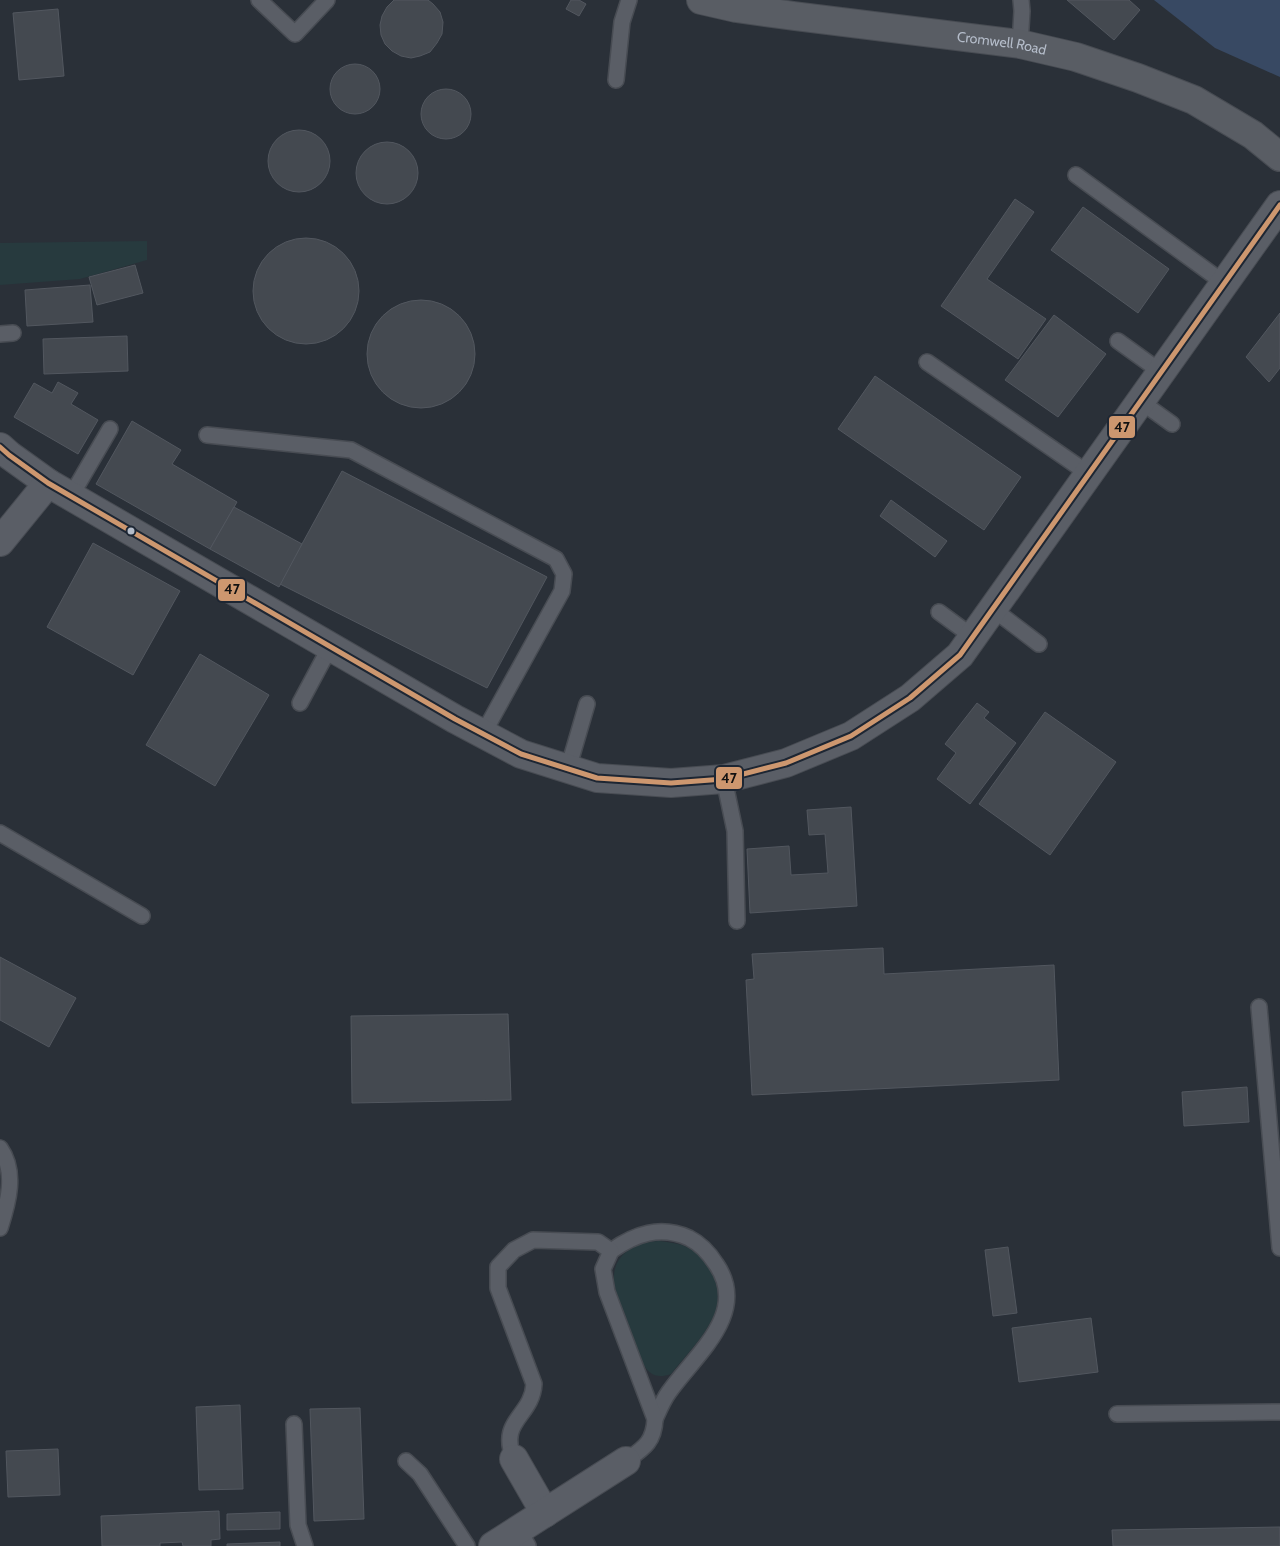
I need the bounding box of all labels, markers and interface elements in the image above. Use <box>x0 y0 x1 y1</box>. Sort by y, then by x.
street label: Cromwell Road <box>956 27 1048 59</box>
line badge: 47 <box>1108 415 1136 439</box>
text: 47 <box>1114 418 1131 436</box>
unlabelled marker <box>126 526 136 536</box>
line badge: 47 <box>217 578 246 602</box>
text: 47 <box>224 580 241 598</box>
line badge: 47 <box>715 766 743 790</box>
text: 47 <box>721 769 738 787</box>

